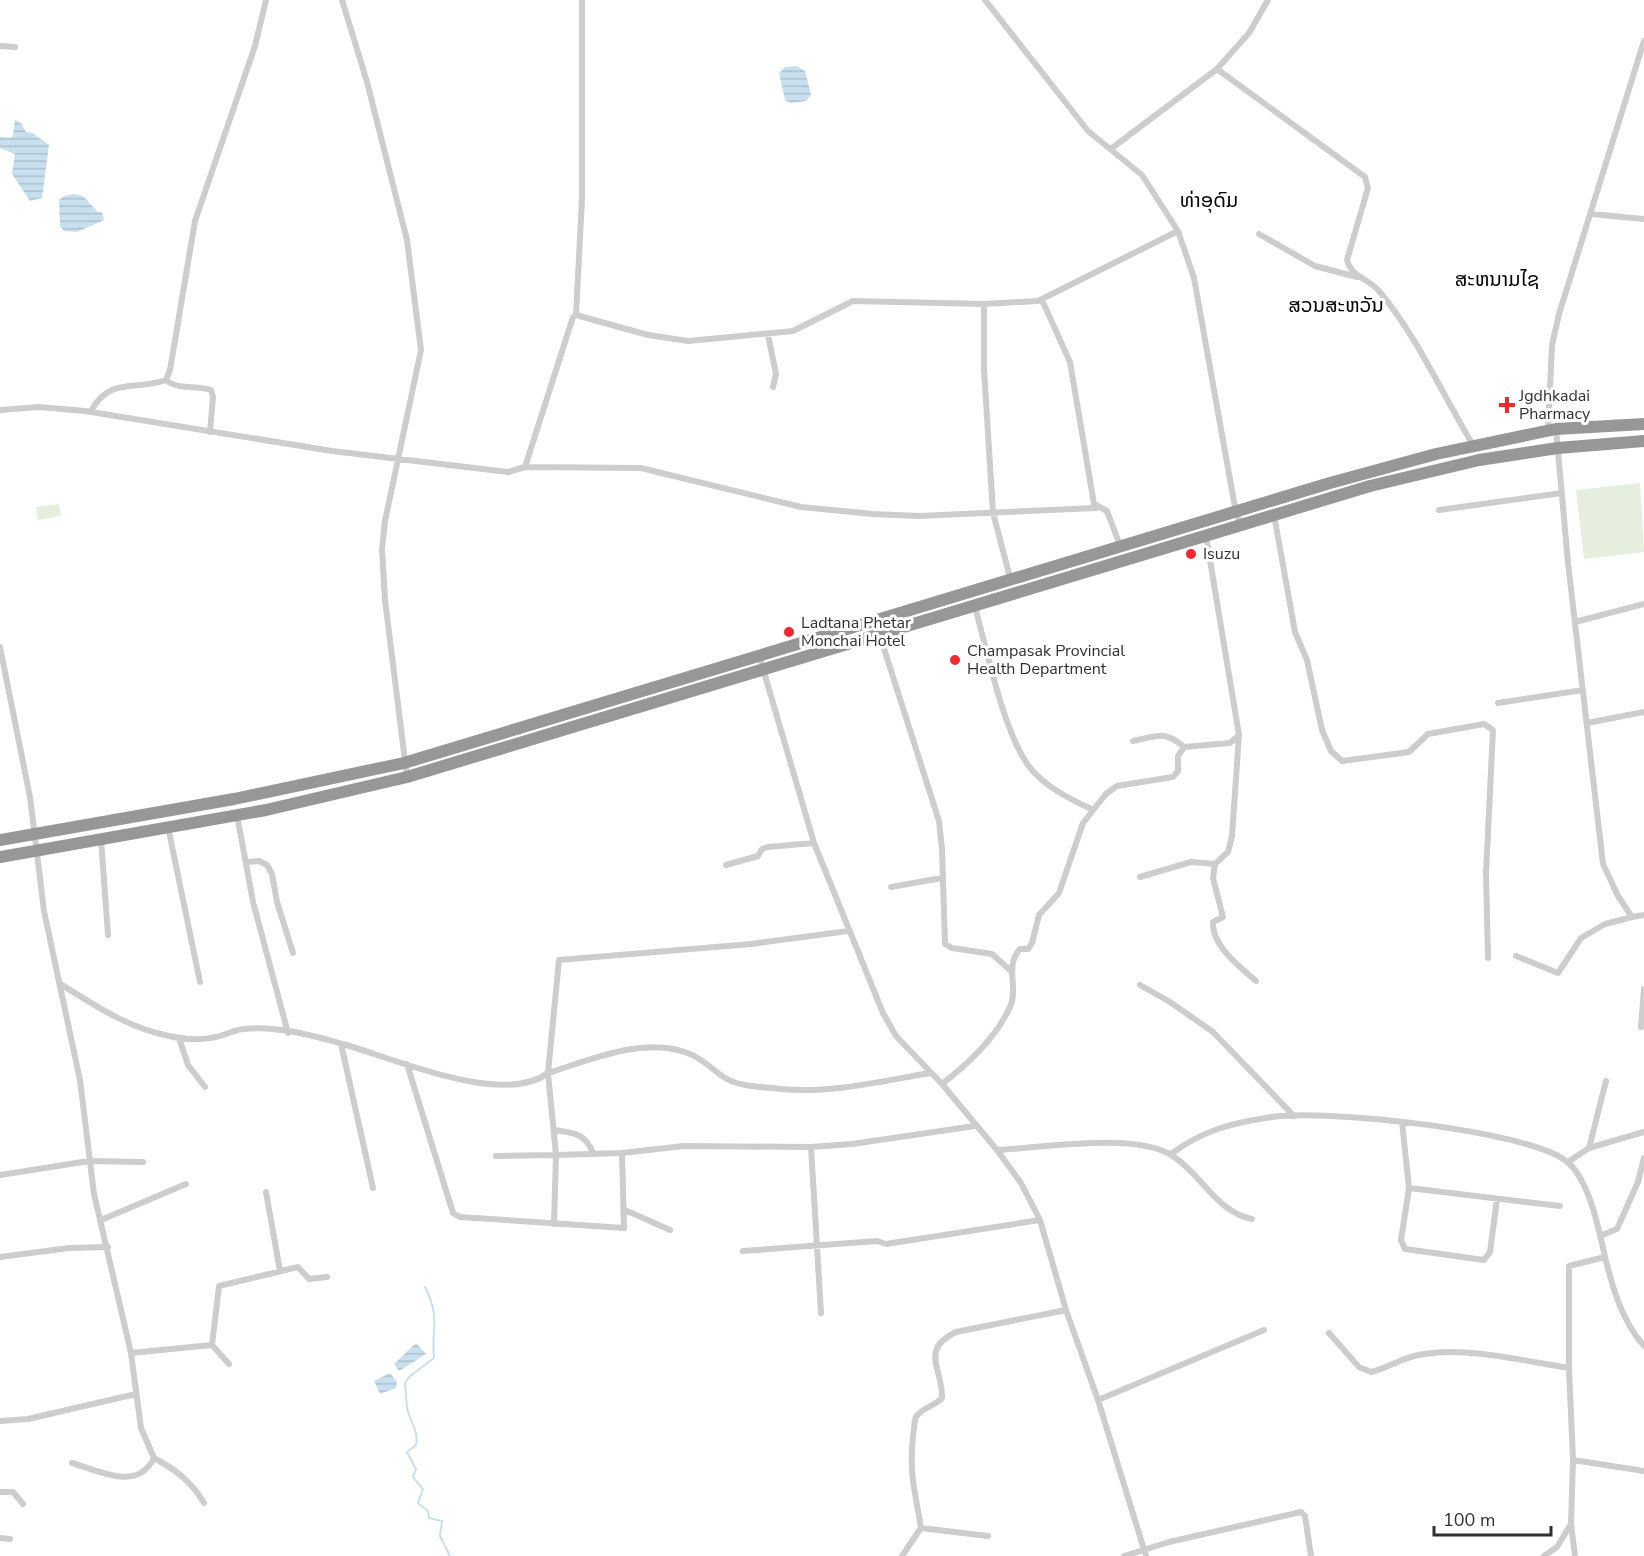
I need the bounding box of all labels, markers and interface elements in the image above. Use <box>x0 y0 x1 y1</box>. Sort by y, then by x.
district label: ທ່າອຸດົມ <box>1180 187 1238 214</box>
district label: ສະຫນາມໄຊ <box>1455 266 1539 293</box>
district label: ສວນສະຫວັນ <box>1288 292 1384 319</box>
place label: Jgdhkadai Pharmacy <box>1518 385 1591 425</box>
marker: Jgdhkadai Pharmacy <box>1500 398 1514 412</box>
place label: Isuzu <box>1203 543 1240 565</box>
marker: Isuzu <box>1184 547 1198 561</box>
place label: Ladtana Phetar Monchai Hotel <box>801 612 911 652</box>
marker: Ladtana Phetar Monchai Hotel <box>782 625 796 639</box>
place label: Champasak Provincial Health Department <box>967 640 1125 680</box>
marker: Champasak Provincial Health Department <box>948 653 962 667</box>
scale bar <box>1434 1499 1551 1537</box>
text: 100 m <box>1443 1508 1495 1532</box>

